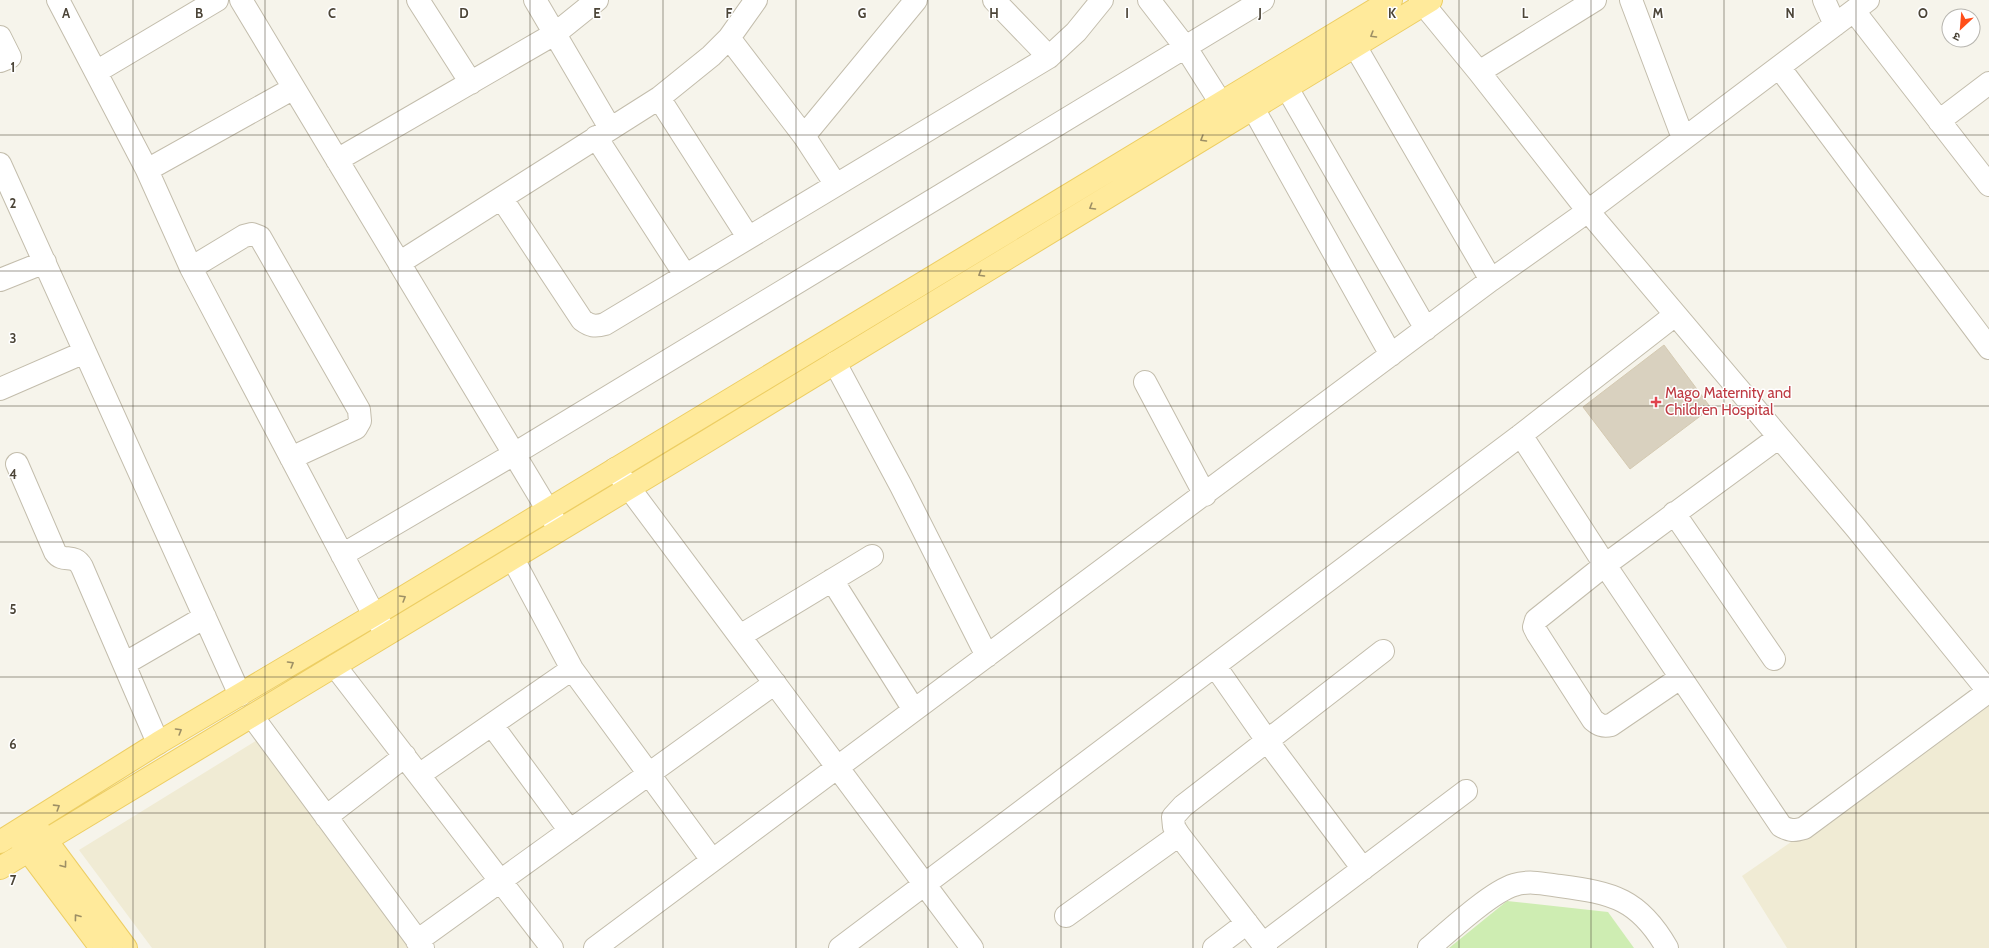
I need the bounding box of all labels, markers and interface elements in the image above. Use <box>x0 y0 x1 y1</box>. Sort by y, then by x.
text: A <box>62 5 71 21</box>
text: B <box>195 5 203 21</box>
text: C <box>328 5 336 21</box>
text: D <box>459 5 469 21</box>
text: E <box>593 5 601 21</box>
text: F <box>726 5 733 21</box>
text: G <box>858 5 867 21</box>
text: H <box>989 5 999 21</box>
text: I <box>1125 5 1129 21</box>
text: J <box>1257 5 1262 21</box>
text: K <box>1388 5 1397 21</box>
text: L <box>1522 5 1529 21</box>
text: M <box>1653 5 1664 21</box>
text: N <box>1785 5 1795 21</box>
text: O <box>1918 5 1928 21</box>
north arrow <box>1941 8 1981 48</box>
text: उ <box>1950 29 1963 45</box>
one-way arrow <box>1370 30 1377 37</box>
text: 1 <box>11 59 15 75</box>
one-way arrow <box>1200 134 1207 142</box>
text: 2 <box>10 195 17 211</box>
one-way arrow <box>1089 202 1096 209</box>
one-way arrow <box>978 270 985 277</box>
text: 3 <box>9 330 17 346</box>
place label: Mago Maternity and Children Hospital <box>1665 384 1791 419</box>
marker: Mago Maternity and Children Hospital <box>1650 396 1662 408</box>
text: 4 <box>9 466 17 482</box>
one-way arrow <box>399 595 406 602</box>
text: 5 <box>10 601 17 617</box>
one-way arrow <box>287 662 294 669</box>
one-way arrow <box>175 728 182 735</box>
text: 6 <box>9 736 17 752</box>
one-way arrow <box>53 804 60 812</box>
one-way arrow <box>59 861 66 868</box>
text: 7 <box>10 872 17 888</box>
one-way arrow <box>74 914 82 921</box>

